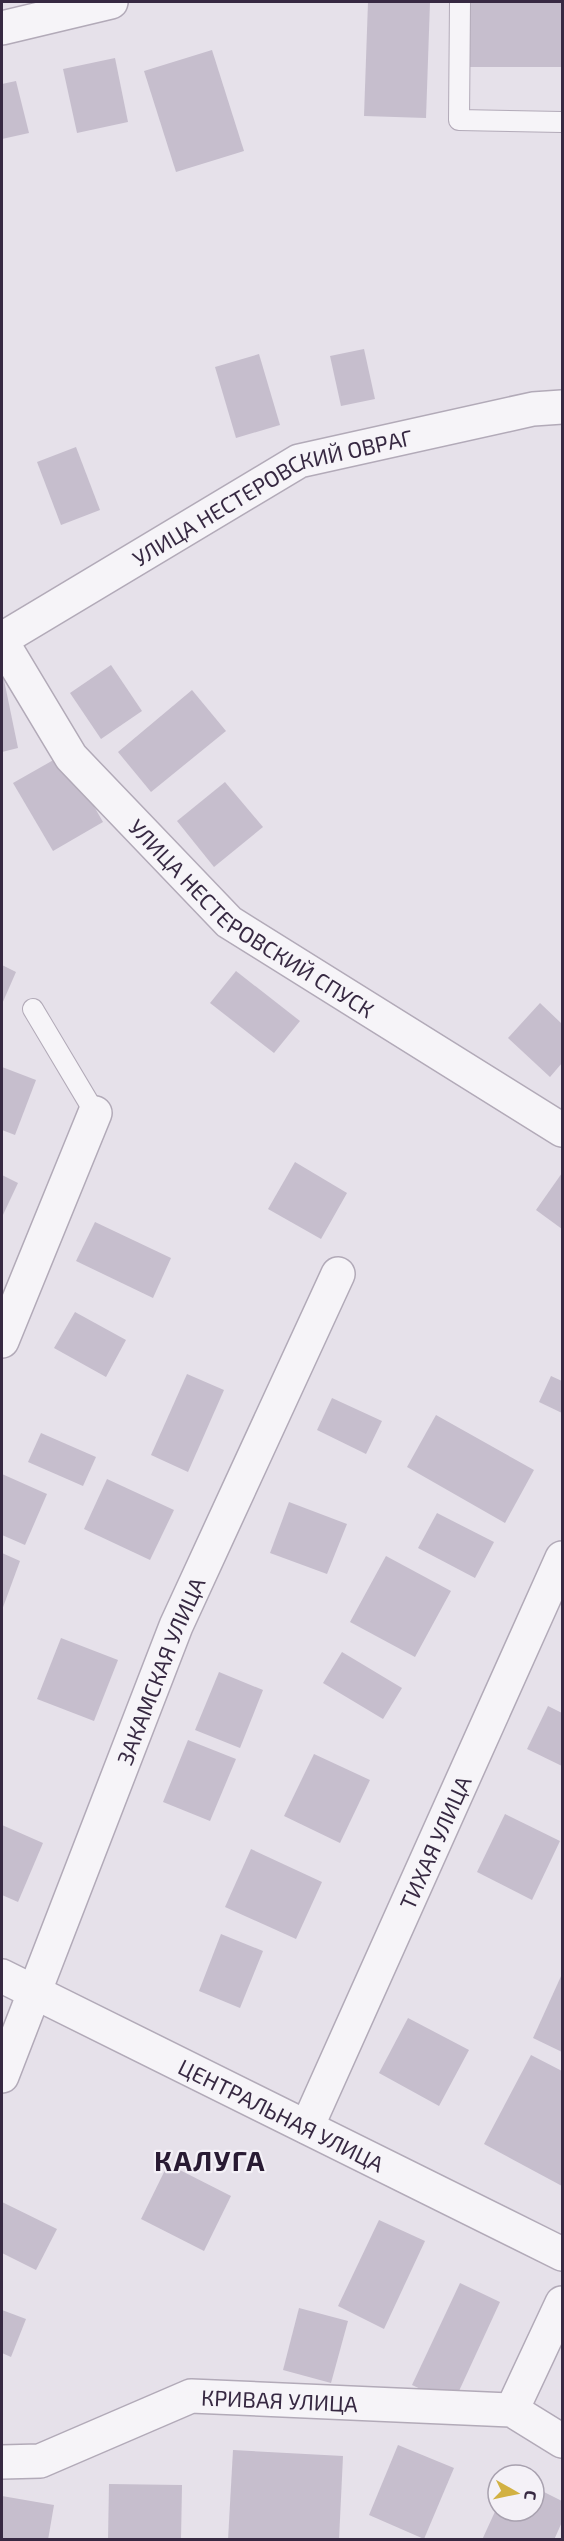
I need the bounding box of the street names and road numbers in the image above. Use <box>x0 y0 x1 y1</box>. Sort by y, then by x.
street label: УЛИЦА НЕСТЕРОВСКИЙ ОВРАГ <box>127 423 415 571</box>
street label: УЛИЦА НЕСТЕРОВСКИЙ СПУСК <box>124 813 379 1023</box>
street label: ЗАКАМСКАЯ УЛИЦА <box>111 1573 210 1768</box>
street label: ТИХАЯ УЛИЦА <box>393 1771 476 1913</box>
street label: ЦЕНТРАЛЬНАЯ УЛИЦА <box>175 2053 389 2177</box>
street label: КРИВАЯ УЛИЦА <box>201 2383 359 2416</box>

